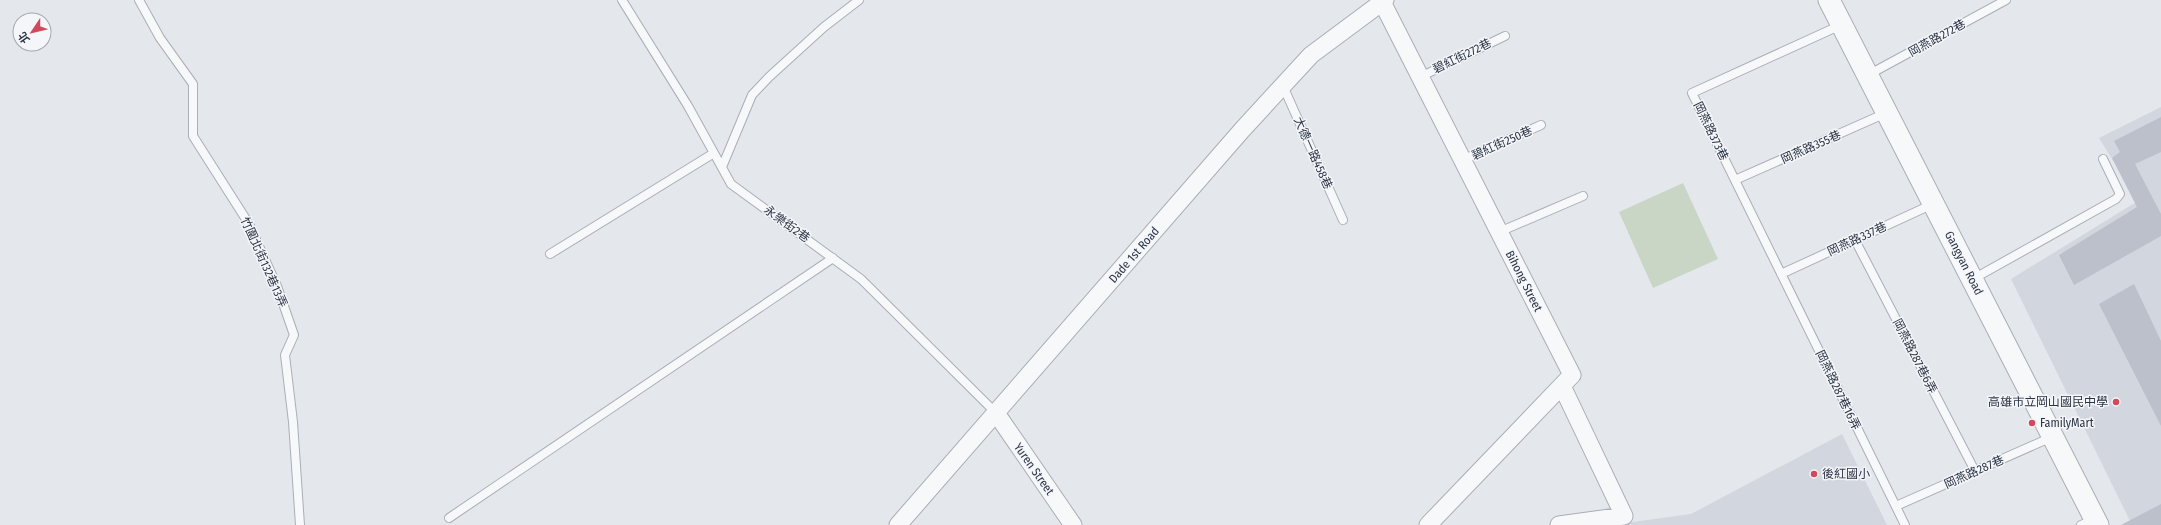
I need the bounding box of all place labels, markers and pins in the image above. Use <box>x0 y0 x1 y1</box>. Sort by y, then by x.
place label: 高雄市立岡山國民中學 <box>1988 395 2108 409</box>
marker: 高雄市立岡山國民中學 <box>2111 397 2121 407</box>
place label: FamilyMart <box>2040 416 2094 430</box>
marker: FamilyMart <box>2027 418 2037 428</box>
place label: 後紅國小 <box>1822 467 1870 481</box>
marker: 後紅國小 <box>1809 469 1819 479</box>

